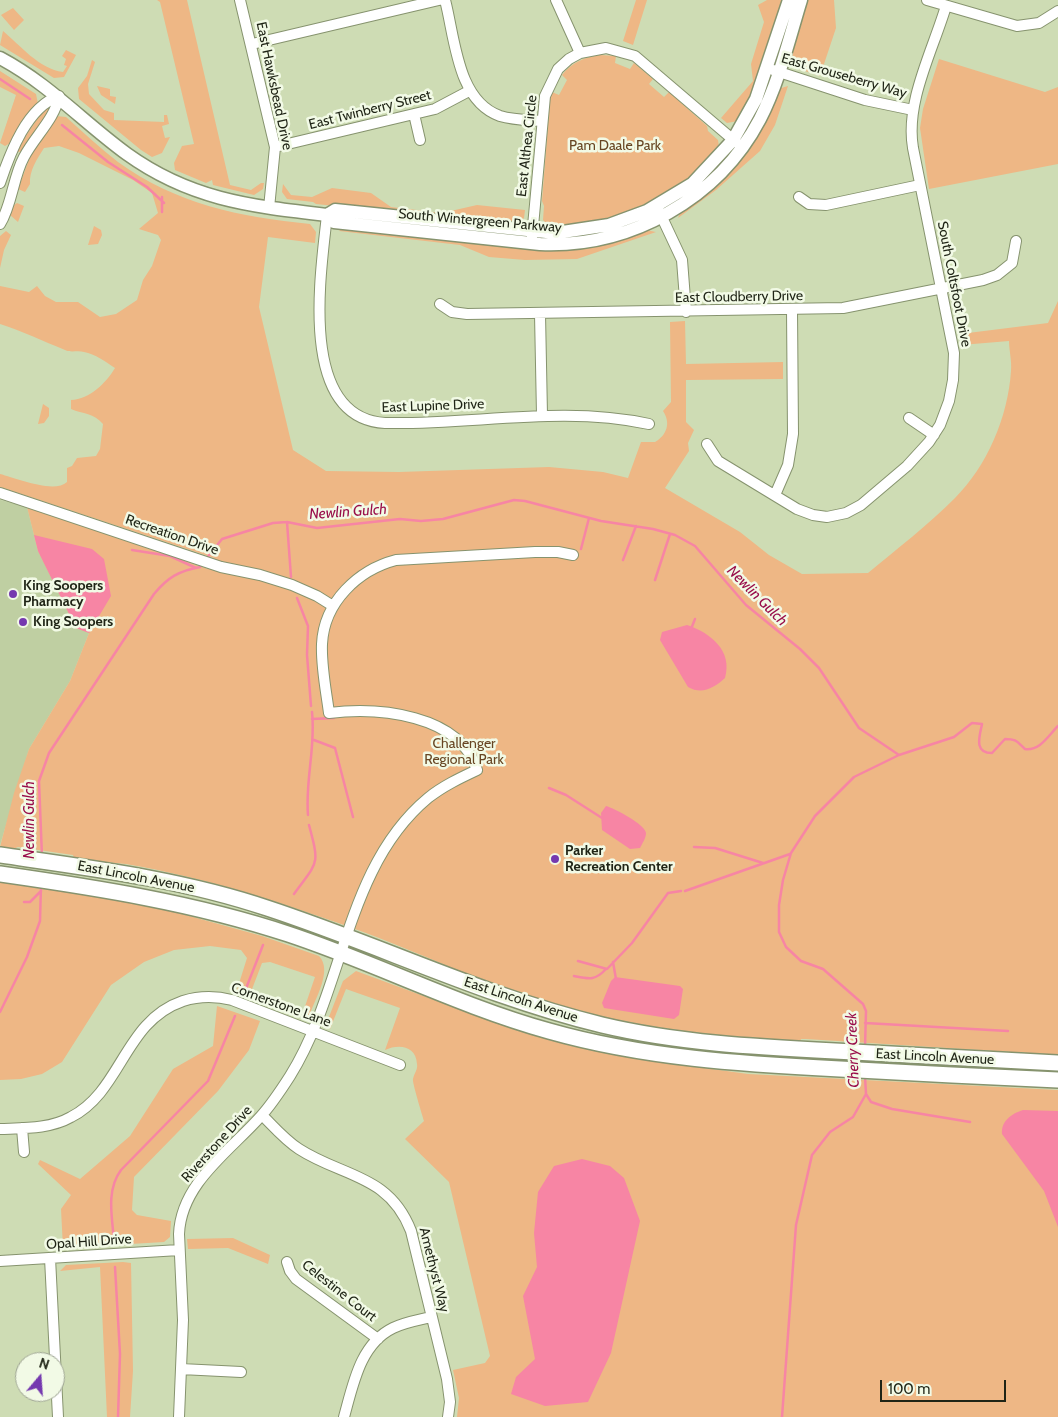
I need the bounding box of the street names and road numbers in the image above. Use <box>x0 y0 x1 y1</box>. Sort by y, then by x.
street label: East Hawksbead Drive <box>252 20 296 152</box>
street label: East Grouseberry Way <box>779 50 909 102</box>
street label: East Twinberry Street <box>307 87 433 133</box>
street label: East Althea Circle <box>513 94 541 198</box>
street label: South Wintergreen Parkway <box>398 205 562 237</box>
street label: South Coltsfoot Drive <box>934 220 974 348</box>
street label: East Cloudberry Drive <box>675 287 803 307</box>
street label: East Lupine Drive <box>381 396 485 416</box>
street label: Recreation Drive <box>123 511 221 559</box>
street label: East Lincoln Avenue <box>76 857 196 897</box>
street label: East Lincoln Avenue <box>462 974 580 1026</box>
street label: Cornerstone Lane <box>229 979 333 1031</box>
street label: East Lincoln Avenue <box>875 1046 995 1068</box>
street label: Riverstone Drive <box>178 1102 256 1186</box>
street label: Amethyst Way <box>415 1226 453 1314</box>
street label: Opal Hill Drive <box>46 1231 132 1253</box>
street label: Celestine Court <box>298 1257 380 1325</box>

